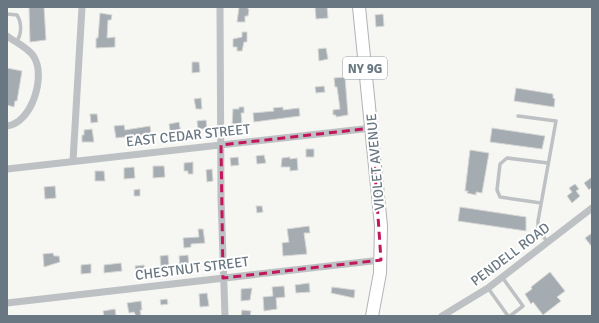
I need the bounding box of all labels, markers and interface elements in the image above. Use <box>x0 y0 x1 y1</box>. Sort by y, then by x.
road number: NY 9G <box>343 57 387 79</box>
street label: VIOLET AVENUE <box>363 113 388 211</box>
street label: EAST CEDAR STREET <box>125 121 251 150</box>
street label: PENDELL ROAD <box>467 219 553 290</box>
street label: CHESTNUT STREET <box>134 253 250 284</box>

